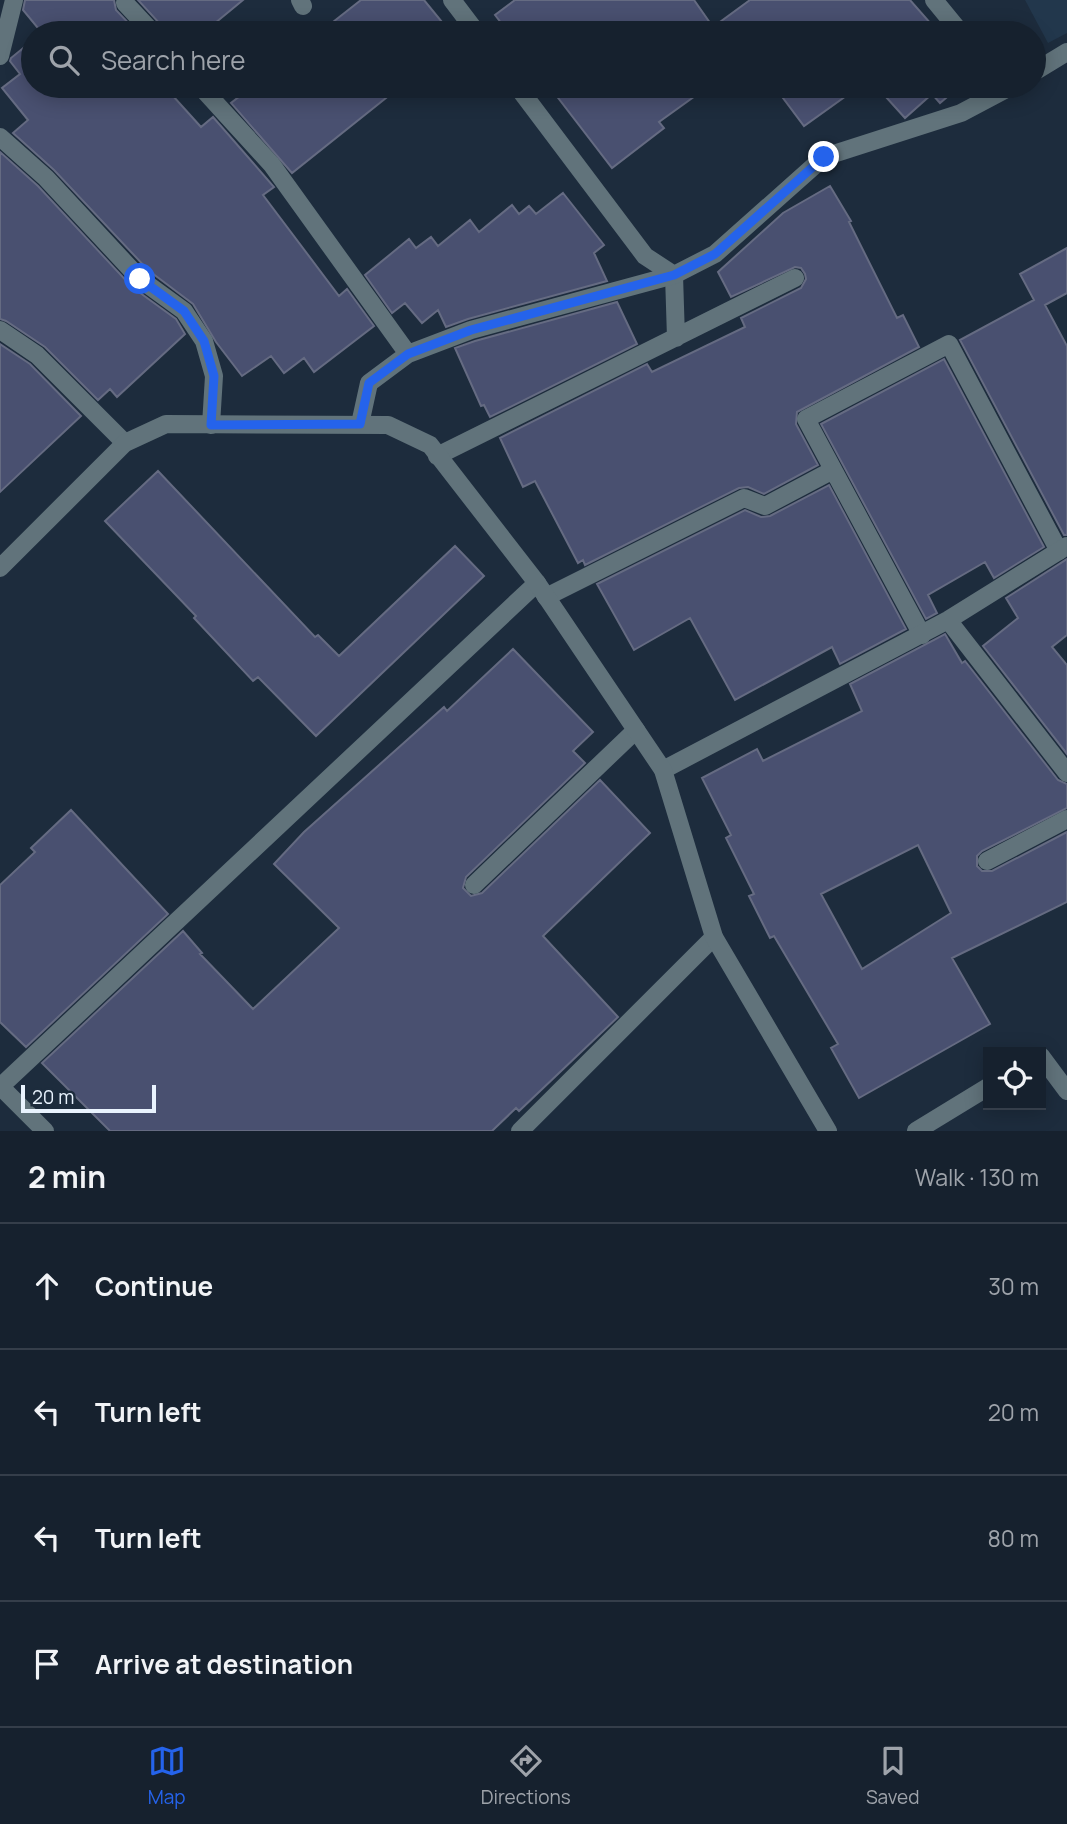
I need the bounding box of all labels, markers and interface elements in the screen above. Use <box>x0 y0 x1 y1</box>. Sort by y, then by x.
search box <box>21 21 1046 98</box>
icon: search <box>45 41 83 79</box>
text: Search here <box>101 42 246 78</box>
route end <box>808 141 839 172</box>
route start <box>124 263 155 294</box>
map controls <box>983 1047 1046 1110</box>
button: locate <box>983 1047 1046 1110</box>
scale bar <box>21 1082 156 1114</box>
text: 20 m <box>32 1084 74 1110</box>
text: 2 min <box>28 1156 106 1197</box>
text: Walk · 130 m <box>915 1161 1039 1193</box>
icon: ahead <box>28 1267 66 1305</box>
text: Continue <box>95 1268 213 1304</box>
text: 30 m <box>988 1270 1039 1302</box>
icon: left <box>28 1393 66 1431</box>
text: Turn left <box>95 1394 202 1430</box>
text: 20 m <box>988 1396 1039 1428</box>
icon: left <box>28 1519 66 1557</box>
text: Turn left <box>95 1520 202 1556</box>
text: 80 m <box>988 1522 1039 1554</box>
icon: arrive <box>28 1645 66 1683</box>
text: Arrive at destination <box>95 1646 353 1682</box>
tab: Map <box>148 1742 186 1810</box>
tab: Directions <box>481 1742 571 1810</box>
tab: Saved <box>866 1742 919 1810</box>

